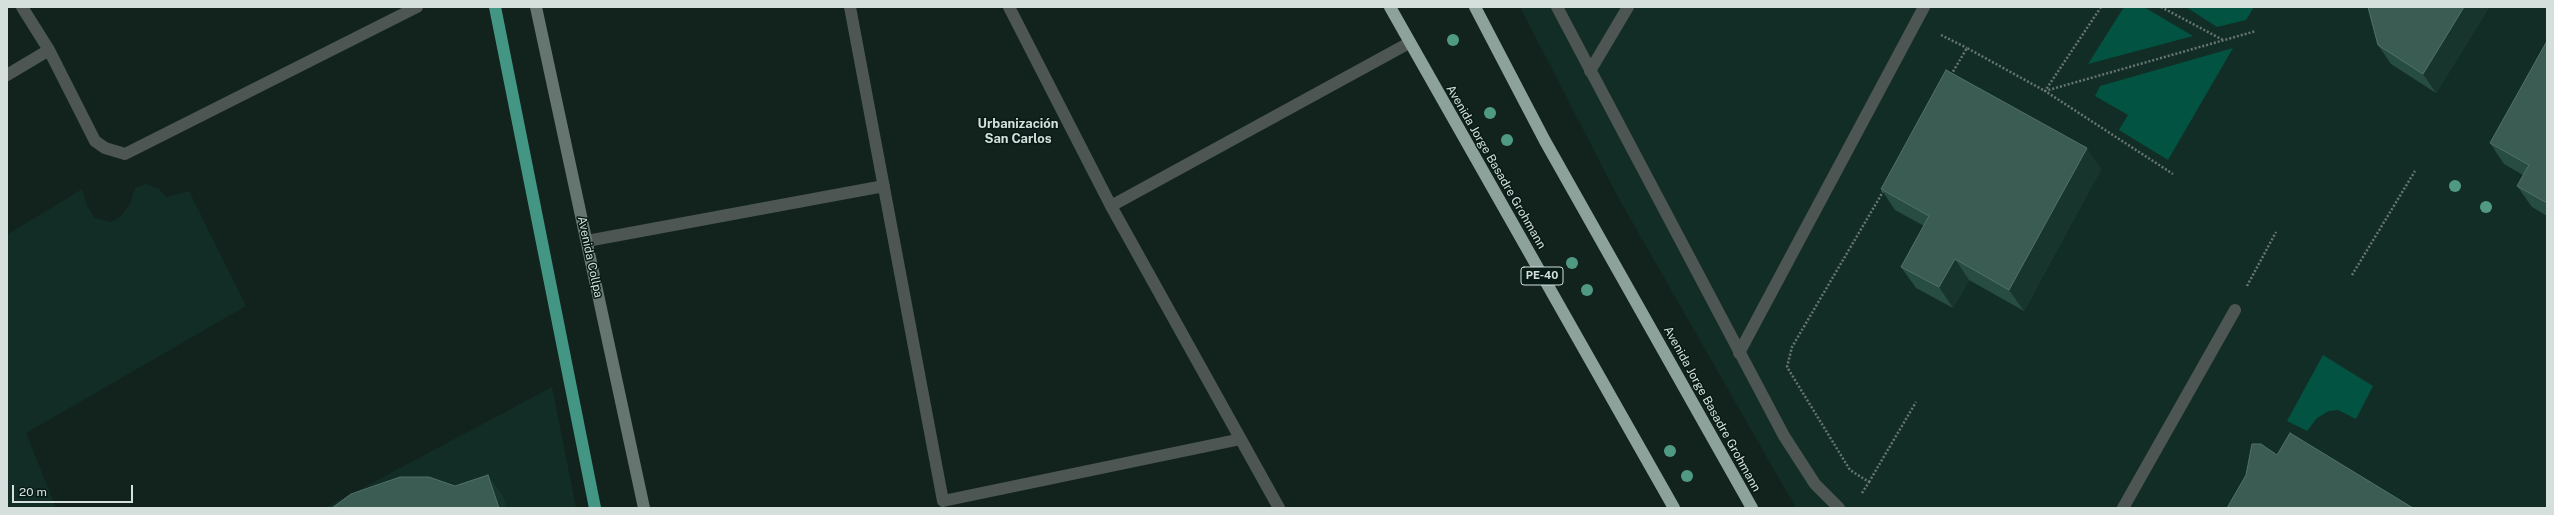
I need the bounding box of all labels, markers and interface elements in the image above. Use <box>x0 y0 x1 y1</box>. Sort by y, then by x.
street label: Avenida Jorge Basadre Grohmann <box>1443 82 1549 252</box>
district label: Urbanización San Carlos <box>978 116 1058 147</box>
street label: Avenida Collpa <box>574 215 606 299</box>
road number: PE-40 <box>1521 267 1563 285</box>
street label: Avenida Jorge Basadre Grohmann <box>1660 324 1764 494</box>
scale bar <box>14 477 135 503</box>
text: 20 m <box>19 485 47 499</box>

